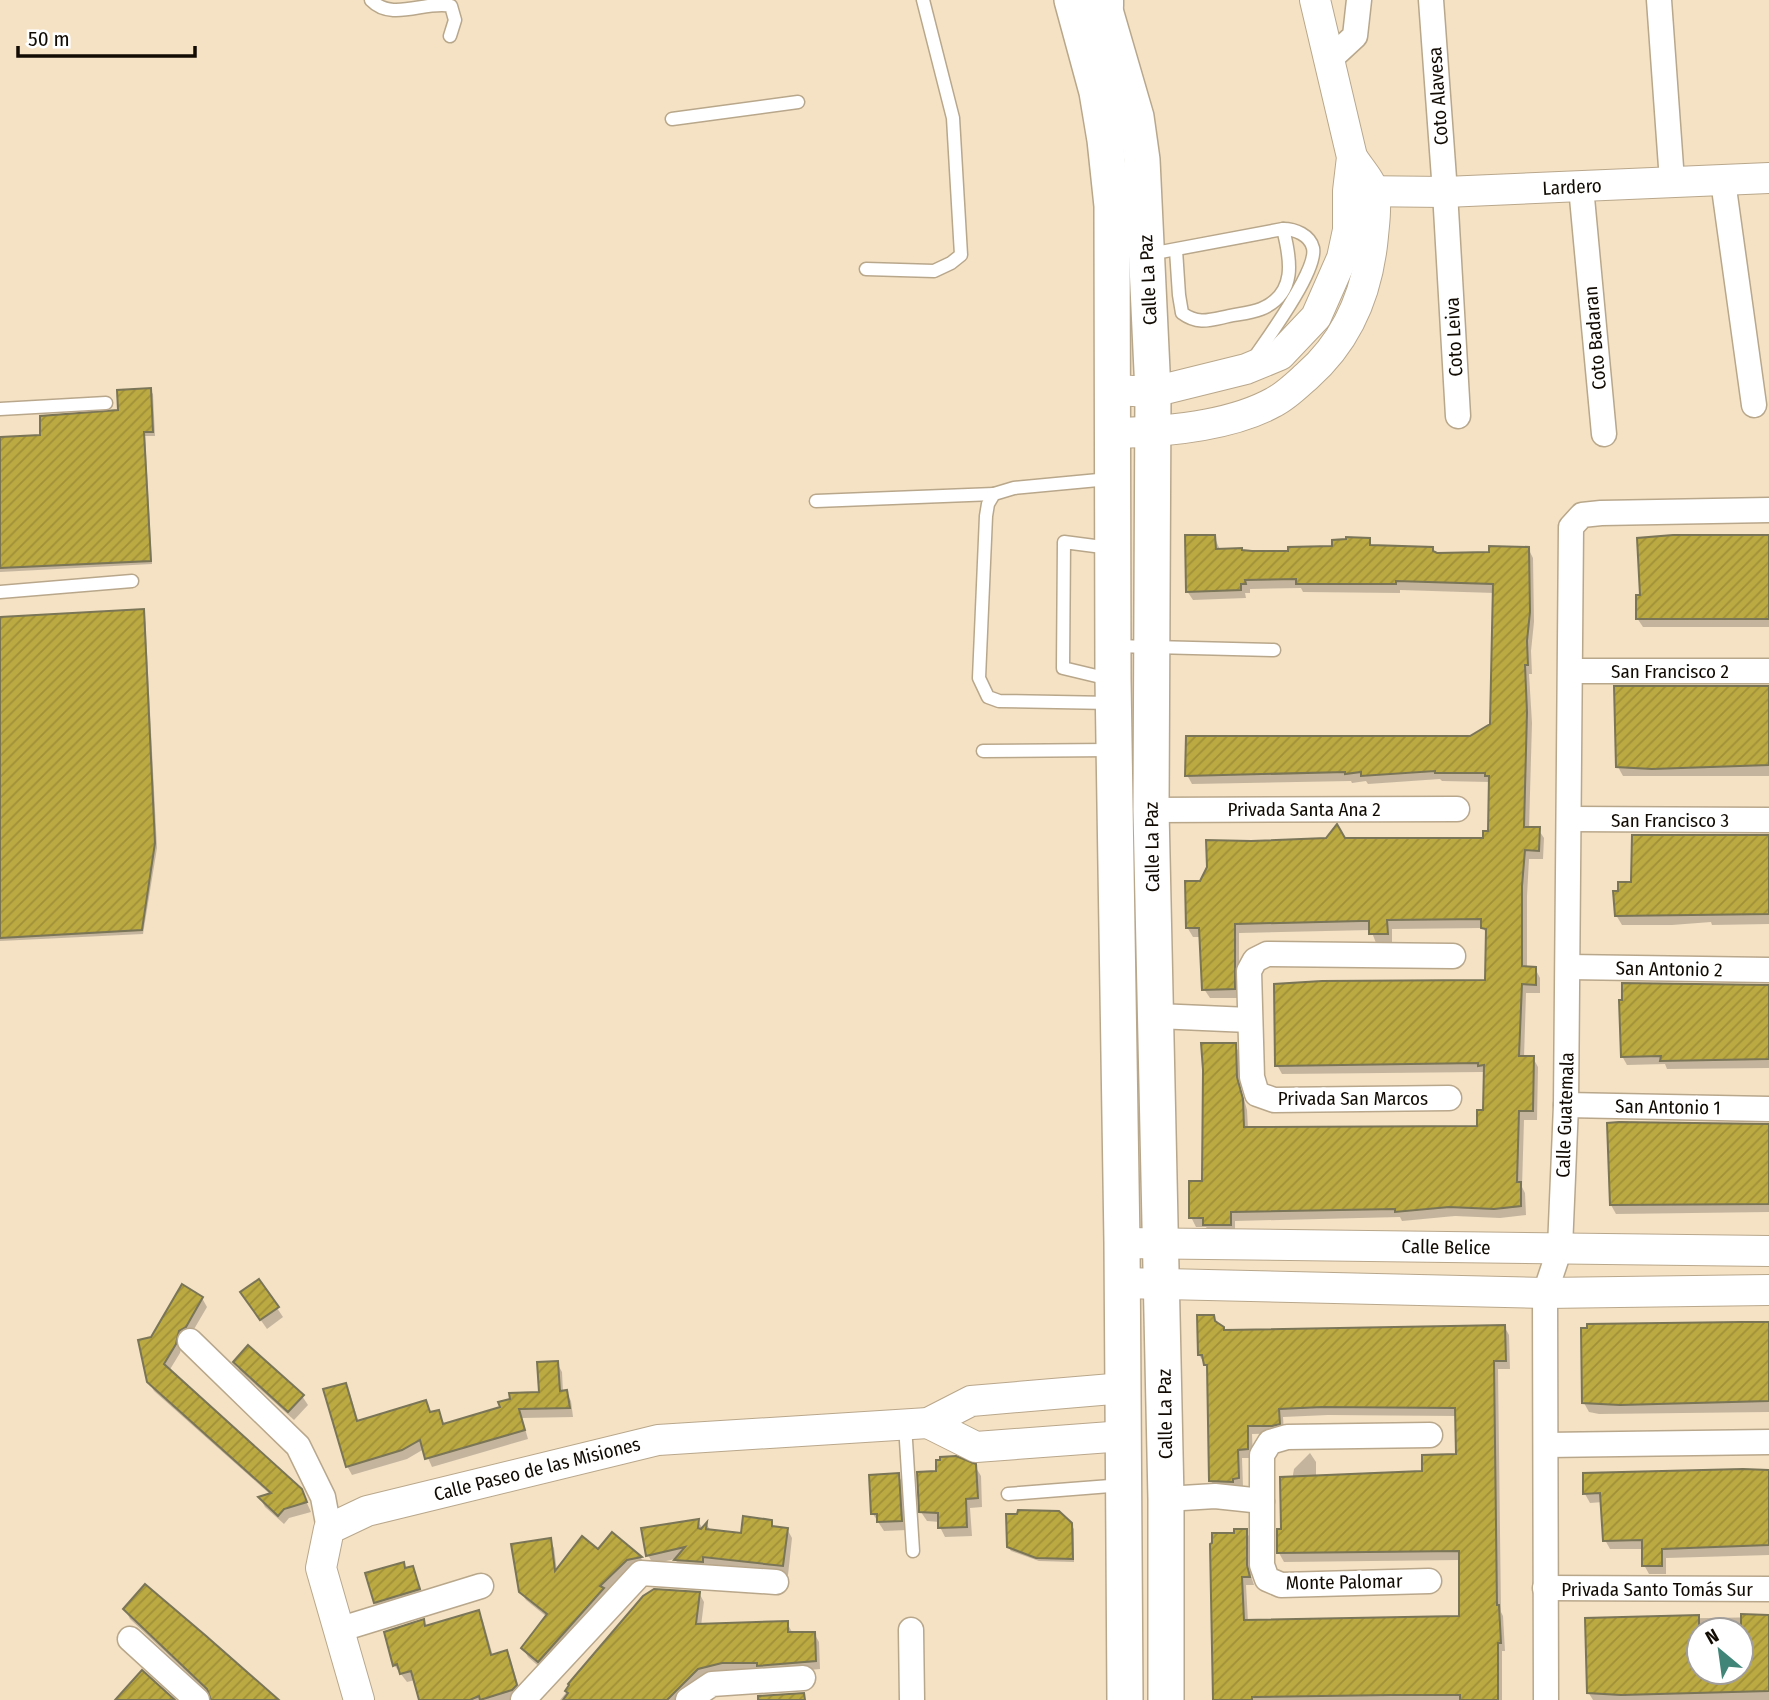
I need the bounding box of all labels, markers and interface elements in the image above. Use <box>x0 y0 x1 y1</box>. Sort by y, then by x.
scale bar <box>18 14 194 58</box>
text: 50 m <box>28 26 70 52</box>
street label: Coto Alavesa <box>1423 46 1453 146</box>
street label: Lardero <box>1542 174 1602 200</box>
street label: Calle La Paz <box>1134 234 1162 326</box>
street label: Coto Badaran <box>1579 285 1611 391</box>
street label: Coto Leiva <box>1440 297 1468 377</box>
street label: San Francisco 2 <box>1611 660 1729 683</box>
street label: Privada Santa Ana 2 <box>1227 798 1381 821</box>
street label: Calle La Paz <box>1140 801 1164 892</box>
street label: San Francisco 3 <box>1611 809 1729 832</box>
street label: San Antonio 2 <box>1615 957 1723 981</box>
street label: Calle Guatemala <box>1551 1052 1579 1178</box>
street label: Privada San Marcos <box>1278 1087 1428 1110</box>
street label: San Antonio 1 <box>1615 1095 1721 1119</box>
street label: Calle Belice <box>1401 1235 1491 1259</box>
street label: Calle La Paz <box>1153 1368 1177 1459</box>
street label: Calle Paseo de las Misiones <box>431 1432 643 1506</box>
street label: Monte Palomar <box>1285 1569 1403 1595</box>
street label: Privada Santo Tomás Sur <box>1561 1578 1753 1601</box>
north arrow <box>1685 1616 1755 1686</box>
text: N <box>1701 1624 1723 1649</box>

